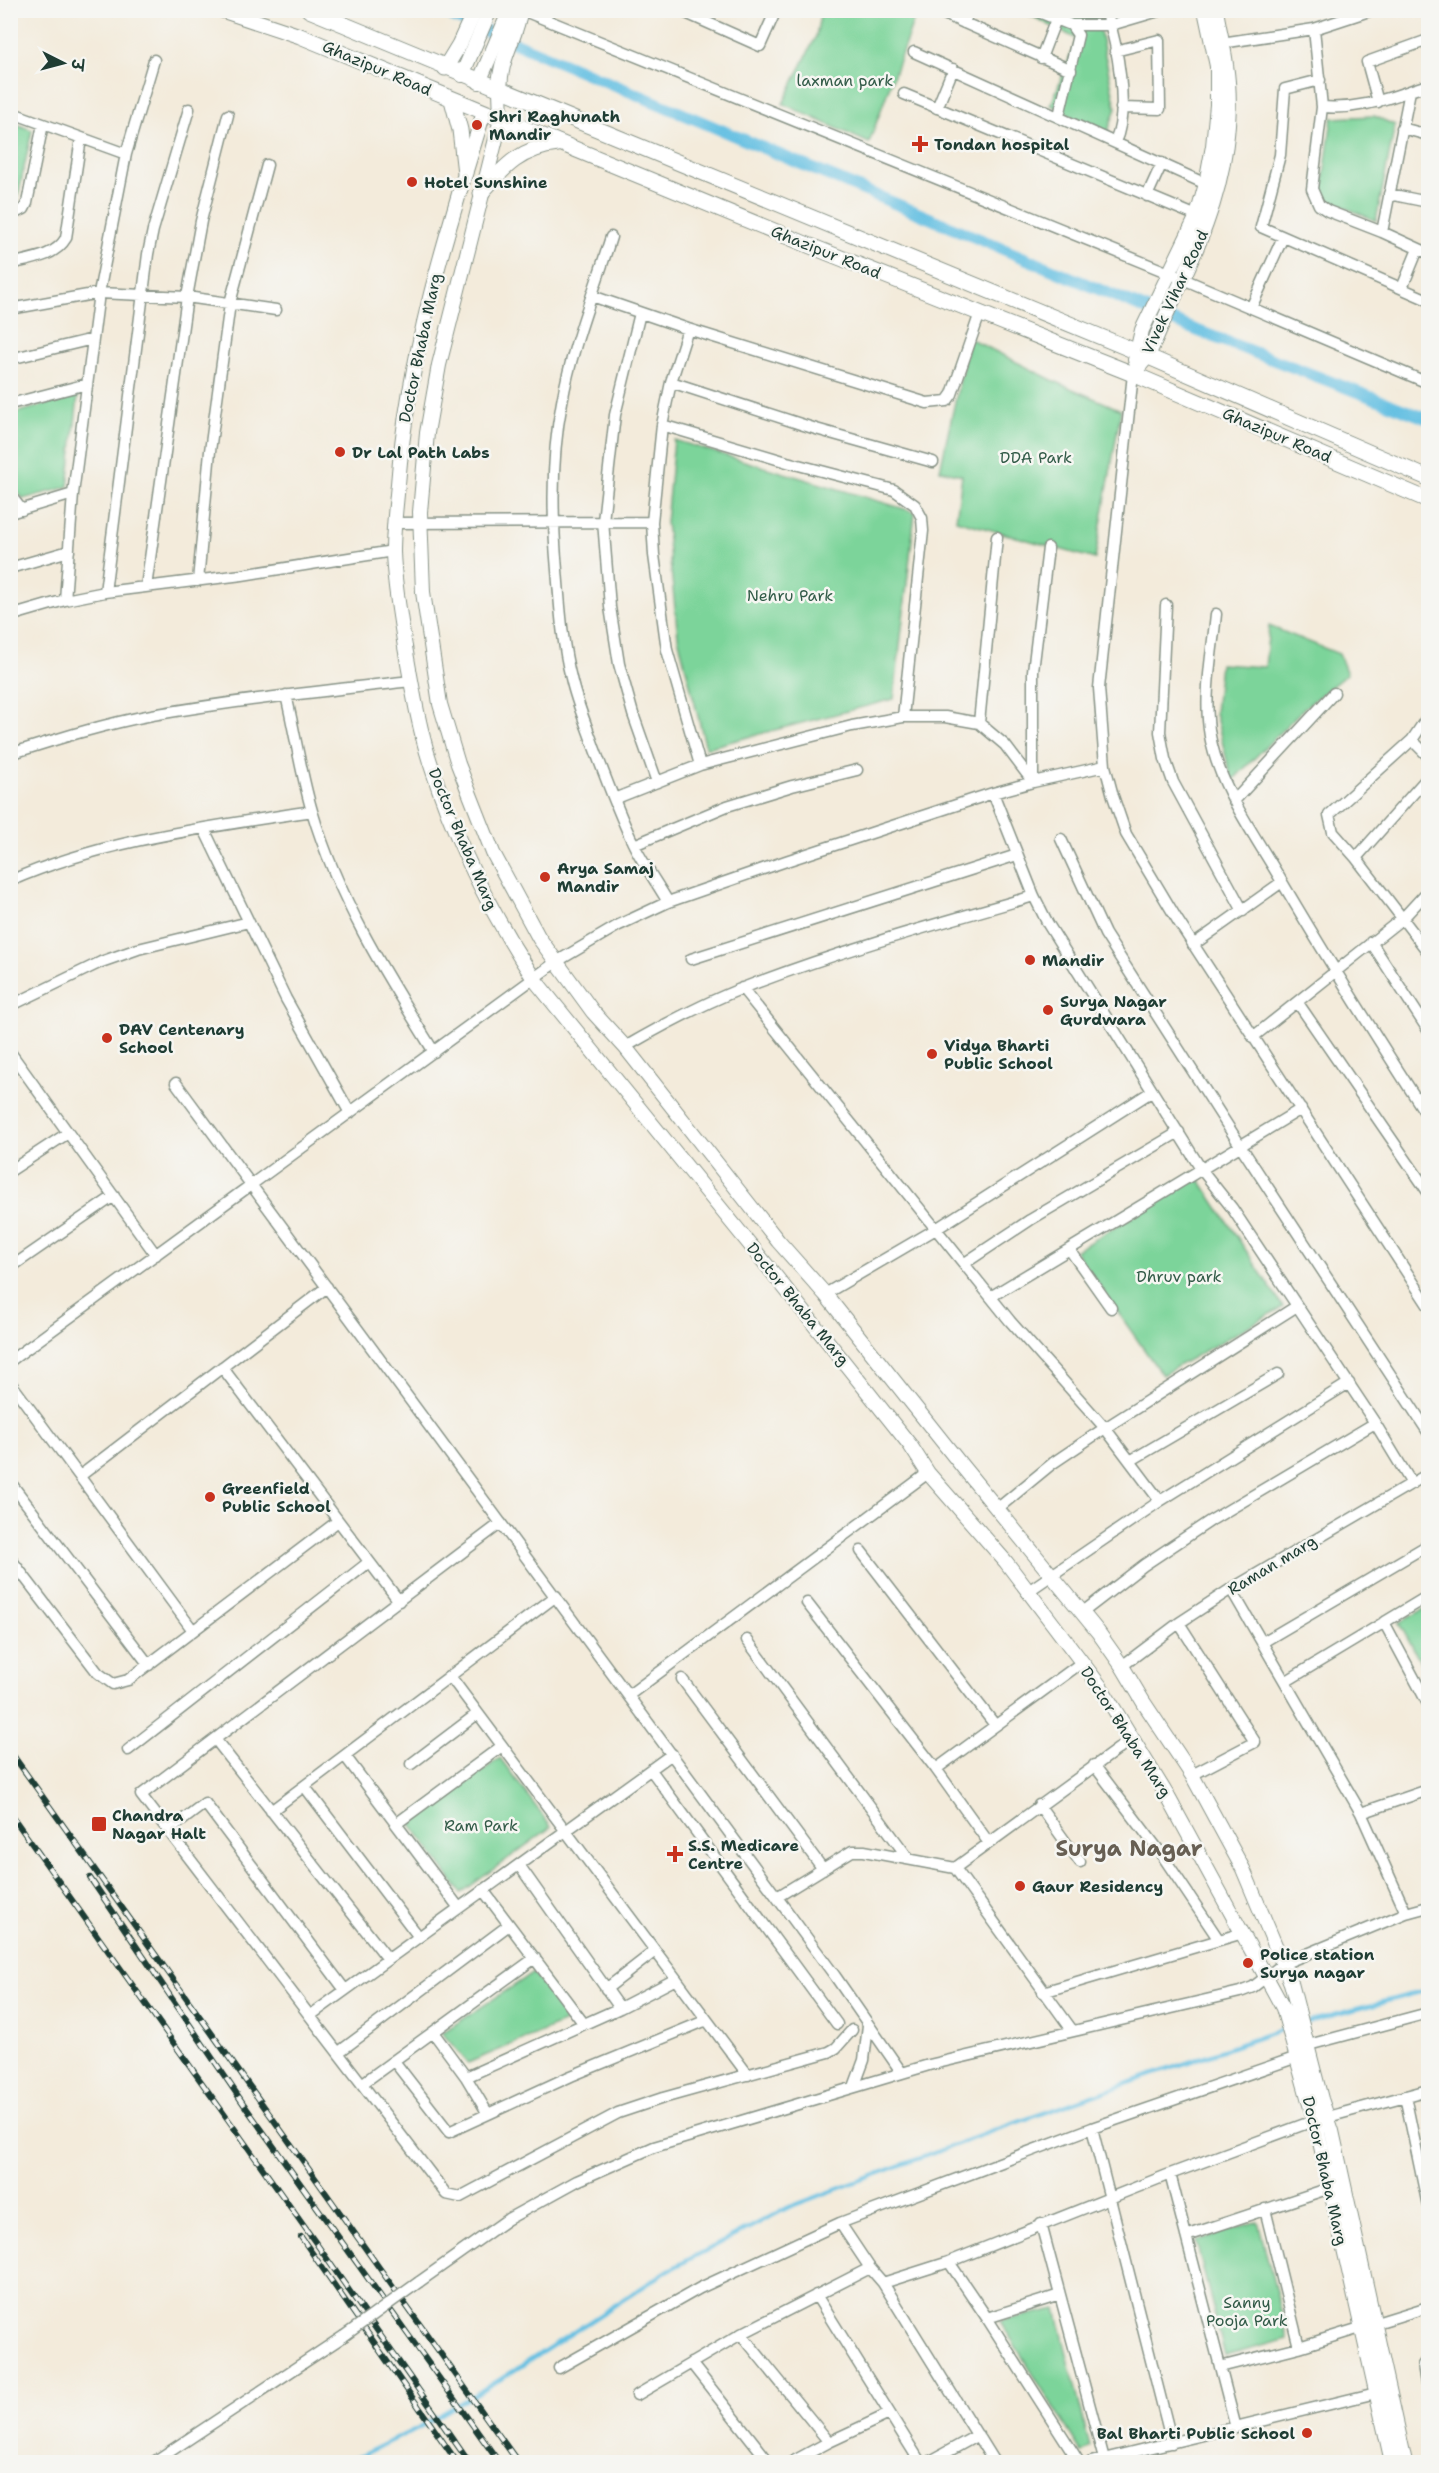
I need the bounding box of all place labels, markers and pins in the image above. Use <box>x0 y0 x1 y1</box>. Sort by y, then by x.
place label: Shri Raghunath Mandir <box>489 106 621 145</box>
marker: Shri Raghunath Mandir <box>470 118 484 132</box>
place label: Tondan hospital <box>934 134 1070 155</box>
marker: Tondan hospital <box>911 135 929 153</box>
place label: Hotel Sunshine <box>424 172 548 193</box>
marker: Hotel Sunshine <box>405 175 419 189</box>
place label: Dr Lal Path Labs <box>352 442 490 463</box>
marker: Dr Lal Path Labs <box>333 445 347 459</box>
place label: Arya Samaj Mandir <box>557 858 654 897</box>
marker: Arya Samaj Mandir <box>538 870 552 884</box>
place label: Mandir <box>1042 950 1105 971</box>
marker: Mandir <box>1023 953 1037 967</box>
place label: Surya Nagar Gurdwara <box>1060 991 1167 1030</box>
marker: Surya Nagar Gurdwara <box>1041 1003 1055 1017</box>
place label: DAV Centenary School <box>119 1019 245 1058</box>
marker: DAV Centenary School <box>100 1031 114 1045</box>
place label: Vidya Bharti Public School <box>944 1035 1053 1074</box>
marker: Vidya Bharti Public School <box>925 1047 939 1061</box>
place label: Greenfield Public School <box>222 1478 331 1517</box>
marker: Greenfield Public School <box>203 1490 217 1504</box>
place label: Chandra Nagar Halt <box>112 1805 206 1844</box>
marker: Chandra Nagar Halt <box>90 1815 108 1833</box>
place label: S.S. Medicare Centre <box>688 1835 800 1874</box>
marker: S.S. Medicare Centre <box>666 1845 684 1863</box>
place label: Gaur Residency <box>1032 1876 1163 1897</box>
marker: Gaur Residency <box>1013 1879 1027 1893</box>
place label: Police station Surya nagar <box>1260 1944 1375 1983</box>
marker: Police station Surya nagar <box>1241 1956 1255 1970</box>
place label: Bal Bharti Public School <box>1097 2423 1295 2444</box>
marker: Bal Bharti Public School <box>1300 2426 1314 2440</box>

